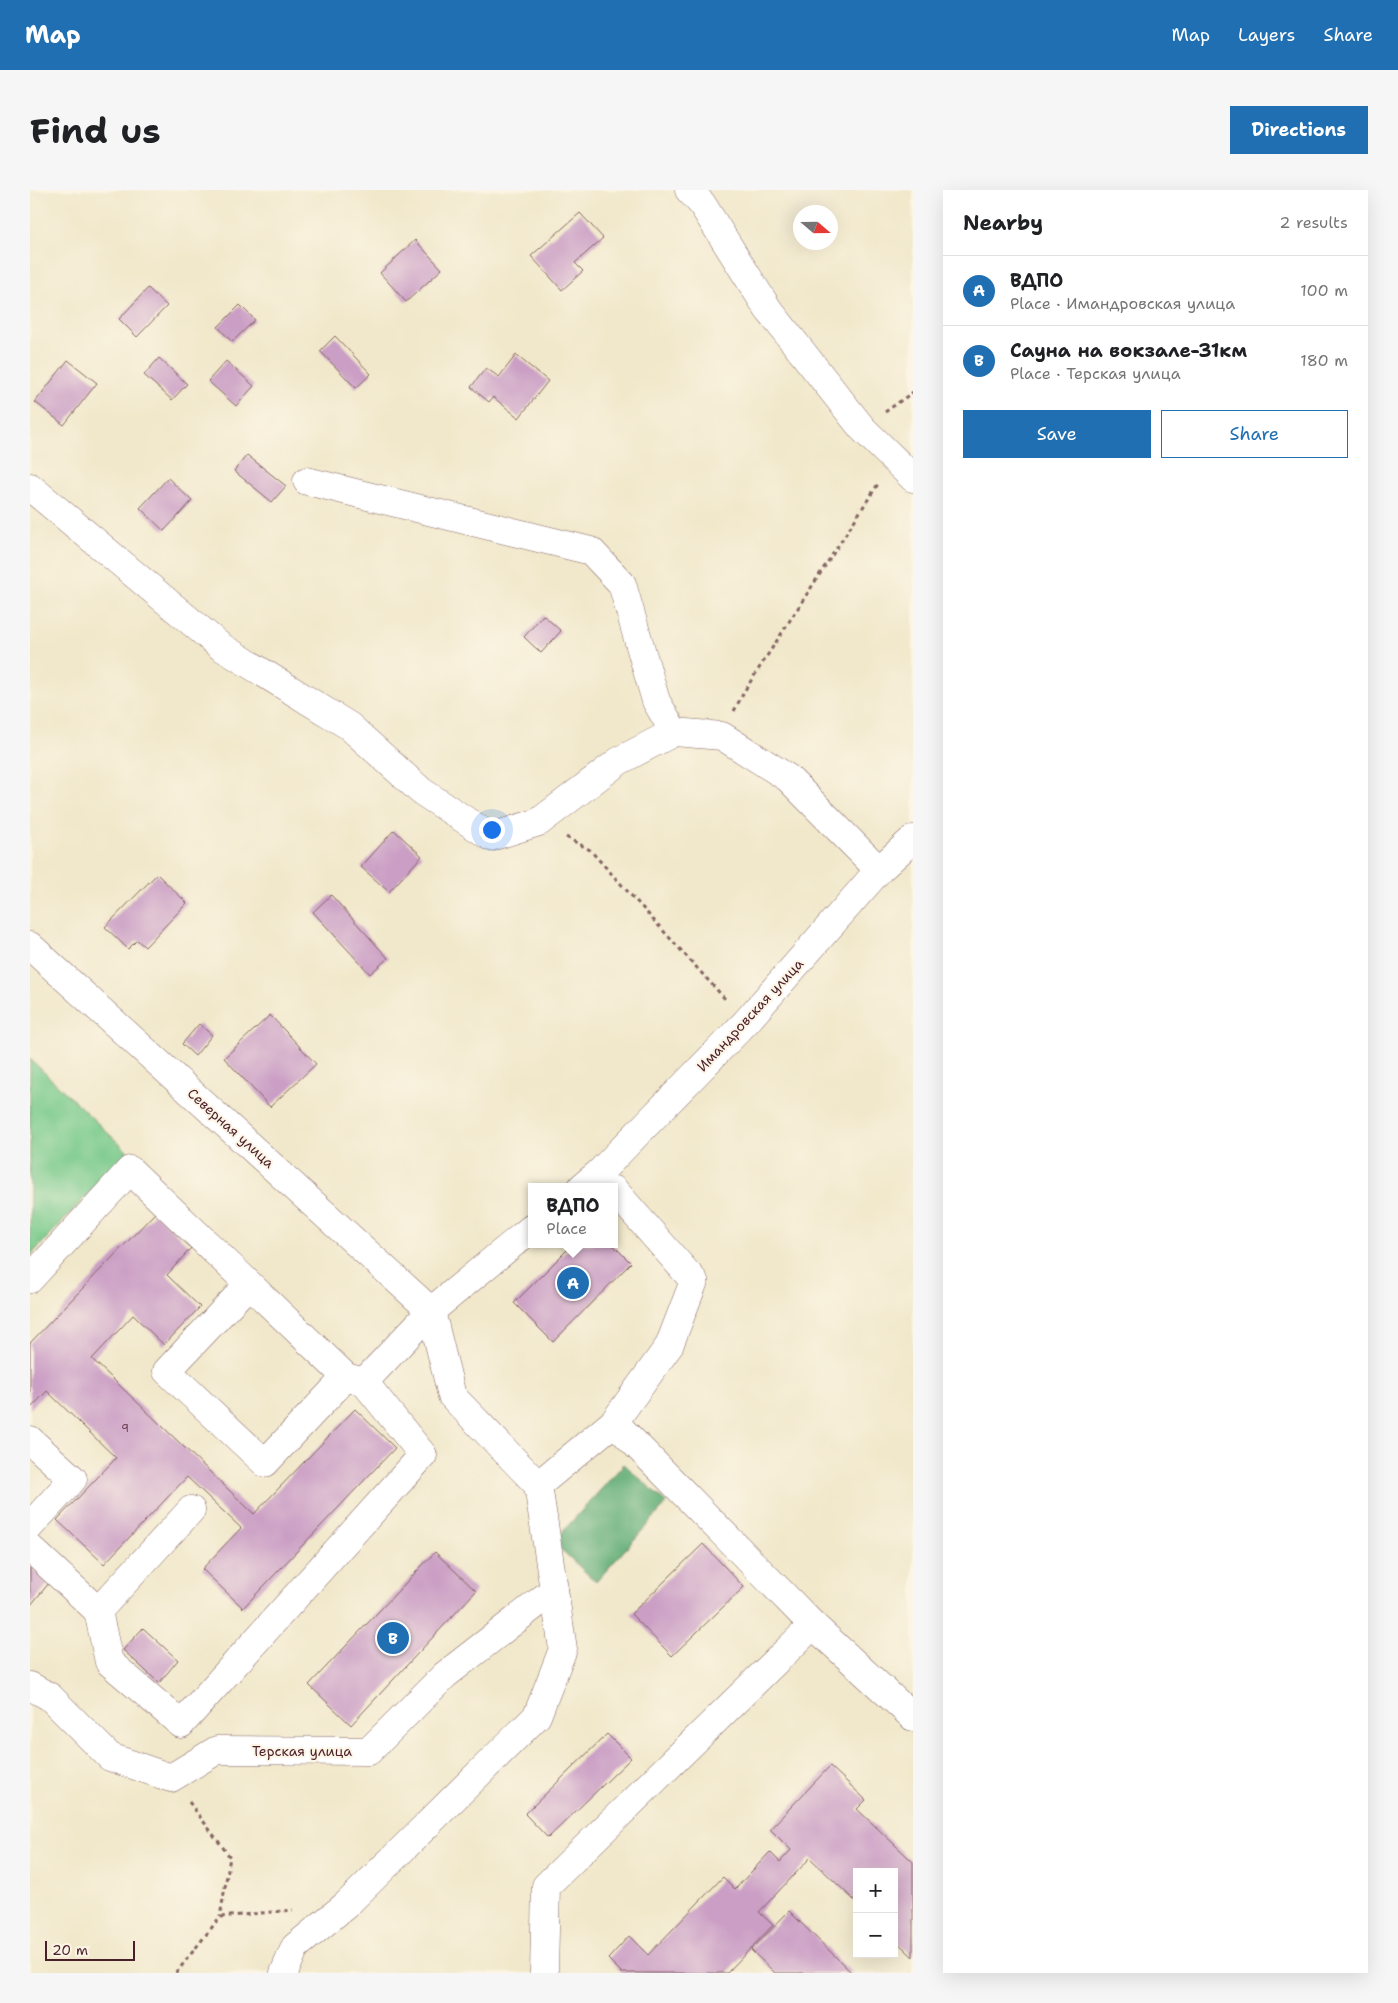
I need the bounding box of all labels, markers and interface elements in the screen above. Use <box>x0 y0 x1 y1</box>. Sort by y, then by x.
text: Map <box>25 19 81 51</box>
text: Map <box>1172 23 1210 47</box>
text: Layers <box>1238 23 1295 47</box>
text: Share <box>1323 23 1373 47</box>
button: Directions <box>1230 106 1368 154</box>
text: Find us <box>30 107 161 154</box>
north arrow <box>793 205 838 250</box>
text: Nearby <box>963 209 1043 237</box>
text: 2 results <box>1279 212 1348 233</box>
text: ВДПО <box>1010 268 1063 293</box>
text: A <box>973 280 985 301</box>
text: 100 m <box>1300 280 1348 301</box>
text: Place · Имандровская улица <box>1010 293 1235 314</box>
text: Сауна на вокзале-31км <box>1010 338 1247 363</box>
text: B <box>974 350 984 371</box>
text: 180 m <box>1300 350 1348 371</box>
text: Place · Терская улица <box>1010 363 1181 384</box>
button: Save <box>963 410 1151 458</box>
button: Share <box>1161 410 1348 458</box>
your location <box>479 817 505 843</box>
street label: Имандровская улица <box>693 955 807 1075</box>
street label: Северная улица <box>184 1084 278 1172</box>
popup <box>528 1183 618 1248</box>
text: ВДПО <box>546 1193 600 1218</box>
text: Place <box>546 1218 587 1239</box>
pin: A <box>557 1264 589 1302</box>
house number: 9 <box>121 1421 129 1436</box>
pin: B <box>377 1619 409 1657</box>
street label: Терская улица <box>252 1742 352 1760</box>
map controls <box>853 1868 898 1958</box>
button: + <box>853 1868 898 1913</box>
button: − <box>853 1913 898 1958</box>
scale bar <box>45 1938 135 1961</box>
text: 20 m <box>52 1941 88 1959</box>

